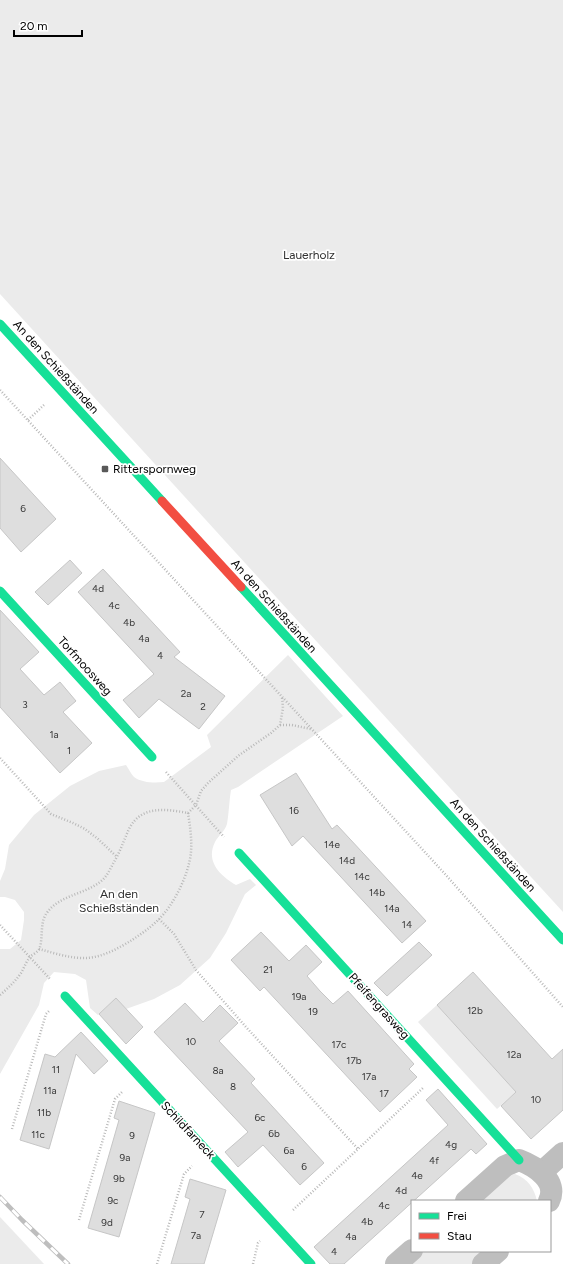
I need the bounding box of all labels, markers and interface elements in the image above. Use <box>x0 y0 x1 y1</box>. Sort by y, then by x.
scale bar <box>14 12 82 38</box>
text: 20 m <box>20 19 48 33</box>
park label: Lauerholz <box>283 248 335 262</box>
street label: An den Schießständen <box>10 317 102 417</box>
place label: Ritterspornweg <box>113 462 196 476</box>
marker: Ritterspornweg <box>100 464 110 474</box>
house number: 6 <box>20 502 26 515</box>
street label: An den Schießständen <box>228 556 320 656</box>
house number: 4d <box>92 582 104 595</box>
house number: 4c <box>108 599 120 612</box>
house number: 4b <box>123 616 135 629</box>
house number: 4a <box>138 632 150 645</box>
street label: Torfmoosweg <box>55 634 115 698</box>
house number: 4 <box>157 649 163 662</box>
house number: 2a <box>181 687 191 700</box>
house number: 3 <box>22 698 28 711</box>
house number: 2 <box>200 700 206 713</box>
house number: 1a <box>49 728 59 741</box>
house number: 1 <box>67 744 71 757</box>
street label: An den Schießständen <box>447 795 539 895</box>
house number: 16 <box>289 804 299 817</box>
house number: 14e <box>324 838 340 851</box>
house number: 14d <box>339 854 355 867</box>
house number: 14c <box>354 870 370 883</box>
house number: 14b <box>369 886 385 899</box>
park label: An den Schießständen <box>79 887 159 915</box>
house number: 14a <box>384 902 400 915</box>
house number: 14 <box>402 918 412 931</box>
house number: 21 <box>263 963 273 976</box>
street label: Pfeifengrasweg <box>346 970 412 1042</box>
house number: 19a <box>292 990 306 1003</box>
house number: 12b <box>467 1004 483 1017</box>
house number: 19 <box>308 1005 318 1018</box>
house number: 10 <box>186 1035 196 1048</box>
house number: 17c <box>332 1038 347 1051</box>
house number: 12a <box>507 1048 521 1061</box>
house number: 17b <box>346 1054 362 1067</box>
house number: 11 <box>52 1063 60 1076</box>
house number: 8a <box>212 1064 224 1077</box>
house number: 17a <box>362 1070 376 1083</box>
house number: 8 <box>230 1080 236 1093</box>
house number: 11a <box>43 1084 57 1097</box>
house number: 17 <box>379 1087 389 1100</box>
house number: 10 <box>531 1093 541 1106</box>
street label: Schildfarneck <box>158 1098 218 1162</box>
house number: 11b <box>37 1106 51 1119</box>
house number: 6c <box>254 1111 266 1124</box>
house number: 6b <box>268 1127 280 1140</box>
house number: 11c <box>31 1128 45 1141</box>
house number: 9 <box>129 1129 135 1142</box>
house number: 4g <box>445 1138 457 1151</box>
house number: 6a <box>284 1144 294 1157</box>
house number: 9a <box>120 1151 130 1164</box>
house number: 4f <box>429 1154 439 1167</box>
house number: 6 <box>301 1160 307 1173</box>
house number: 4e <box>411 1169 423 1182</box>
house number: 9b <box>113 1172 125 1185</box>
house number: 4d <box>395 1184 407 1197</box>
house number: 9c <box>107 1194 119 1207</box>
house number: 4c <box>378 1199 390 1212</box>
legend <box>411 1200 551 1252</box>
house number: 7 <box>199 1208 205 1221</box>
text: Frei <box>447 1209 467 1223</box>
house number: 4b <box>361 1215 373 1228</box>
house number: 9d <box>101 1216 113 1229</box>
house number: 7a <box>191 1229 201 1242</box>
text: Stau <box>447 1229 472 1243</box>
house number: 4a <box>345 1230 357 1243</box>
house number: 4 <box>331 1245 337 1258</box>

